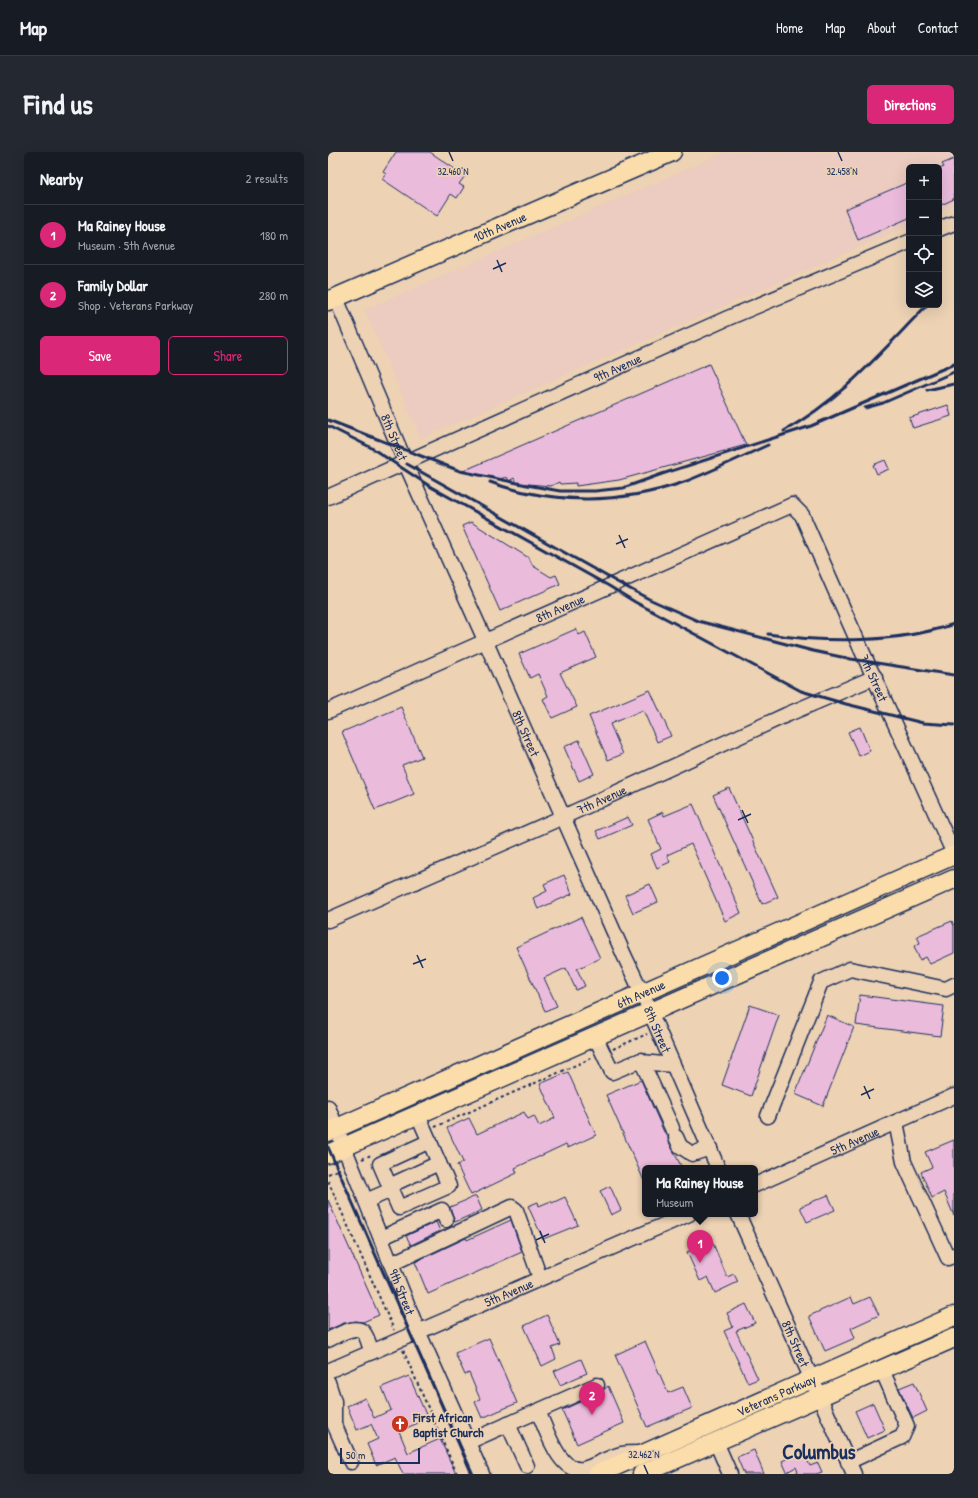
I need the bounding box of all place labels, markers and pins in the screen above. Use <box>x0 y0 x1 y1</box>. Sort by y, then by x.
pin: 1 <box>687 1230 713 1263</box>
pin: 2 <box>579 1382 605 1415</box>
place label: First African Baptist Church <box>412 1408 484 1442</box>
church icon: First African Baptist Church <box>390 1414 410 1434</box>

